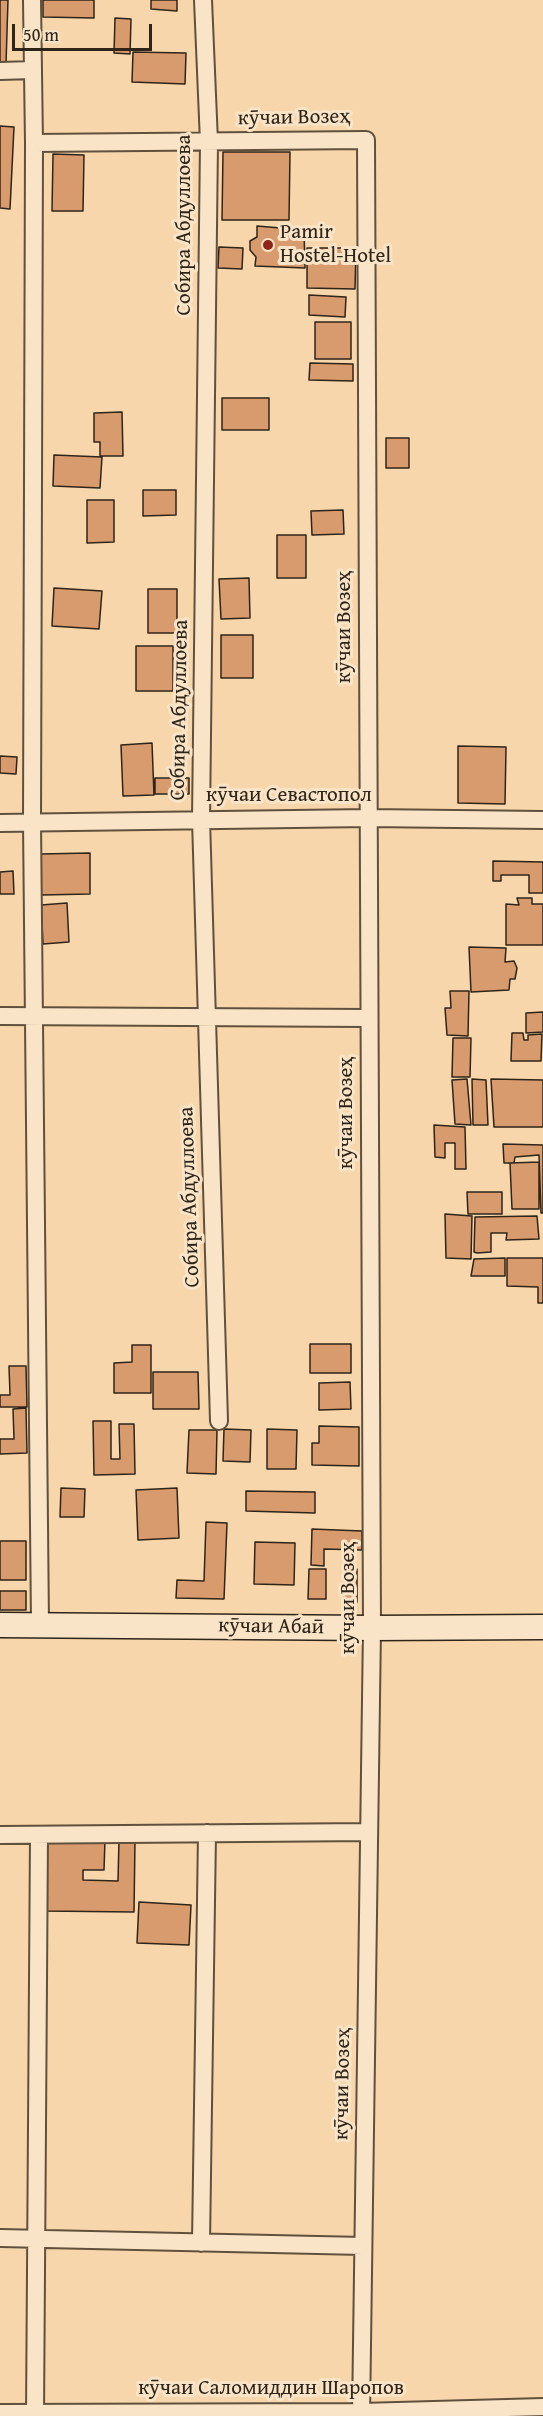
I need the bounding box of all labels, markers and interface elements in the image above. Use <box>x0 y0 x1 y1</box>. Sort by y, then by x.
scale bar <box>15 12 154 50</box>
text: 50 m <box>23 21 59 48</box>
street label: кӯчаи Возеҳ <box>238 104 350 132</box>
street label: Собира Абдуллоева <box>172 135 198 315</box>
place label: Pamir Hostel-Hotel <box>280 220 391 270</box>
marker: Pamir Hostel-Hotel <box>261 238 275 252</box>
street label: кӯчаи Возеҳ <box>332 571 358 683</box>
street label: Собира Абдуллоева <box>166 619 194 801</box>
street label: кӯчаи Севастопол <box>206 783 372 809</box>
street label: кӯчаи Возеҳ <box>334 1057 360 1169</box>
street label: Собира Абдуллоева <box>174 1106 206 1288</box>
street label: кӯчаи Возеҳ <box>336 1542 362 1654</box>
street label: кӯчаи Абаӣ <box>218 1613 324 1641</box>
street label: кӯчаи Возеҳ <box>329 2028 357 2140</box>
street label: кӯчаи Саломиддин Шаропов <box>138 2376 404 2402</box>

